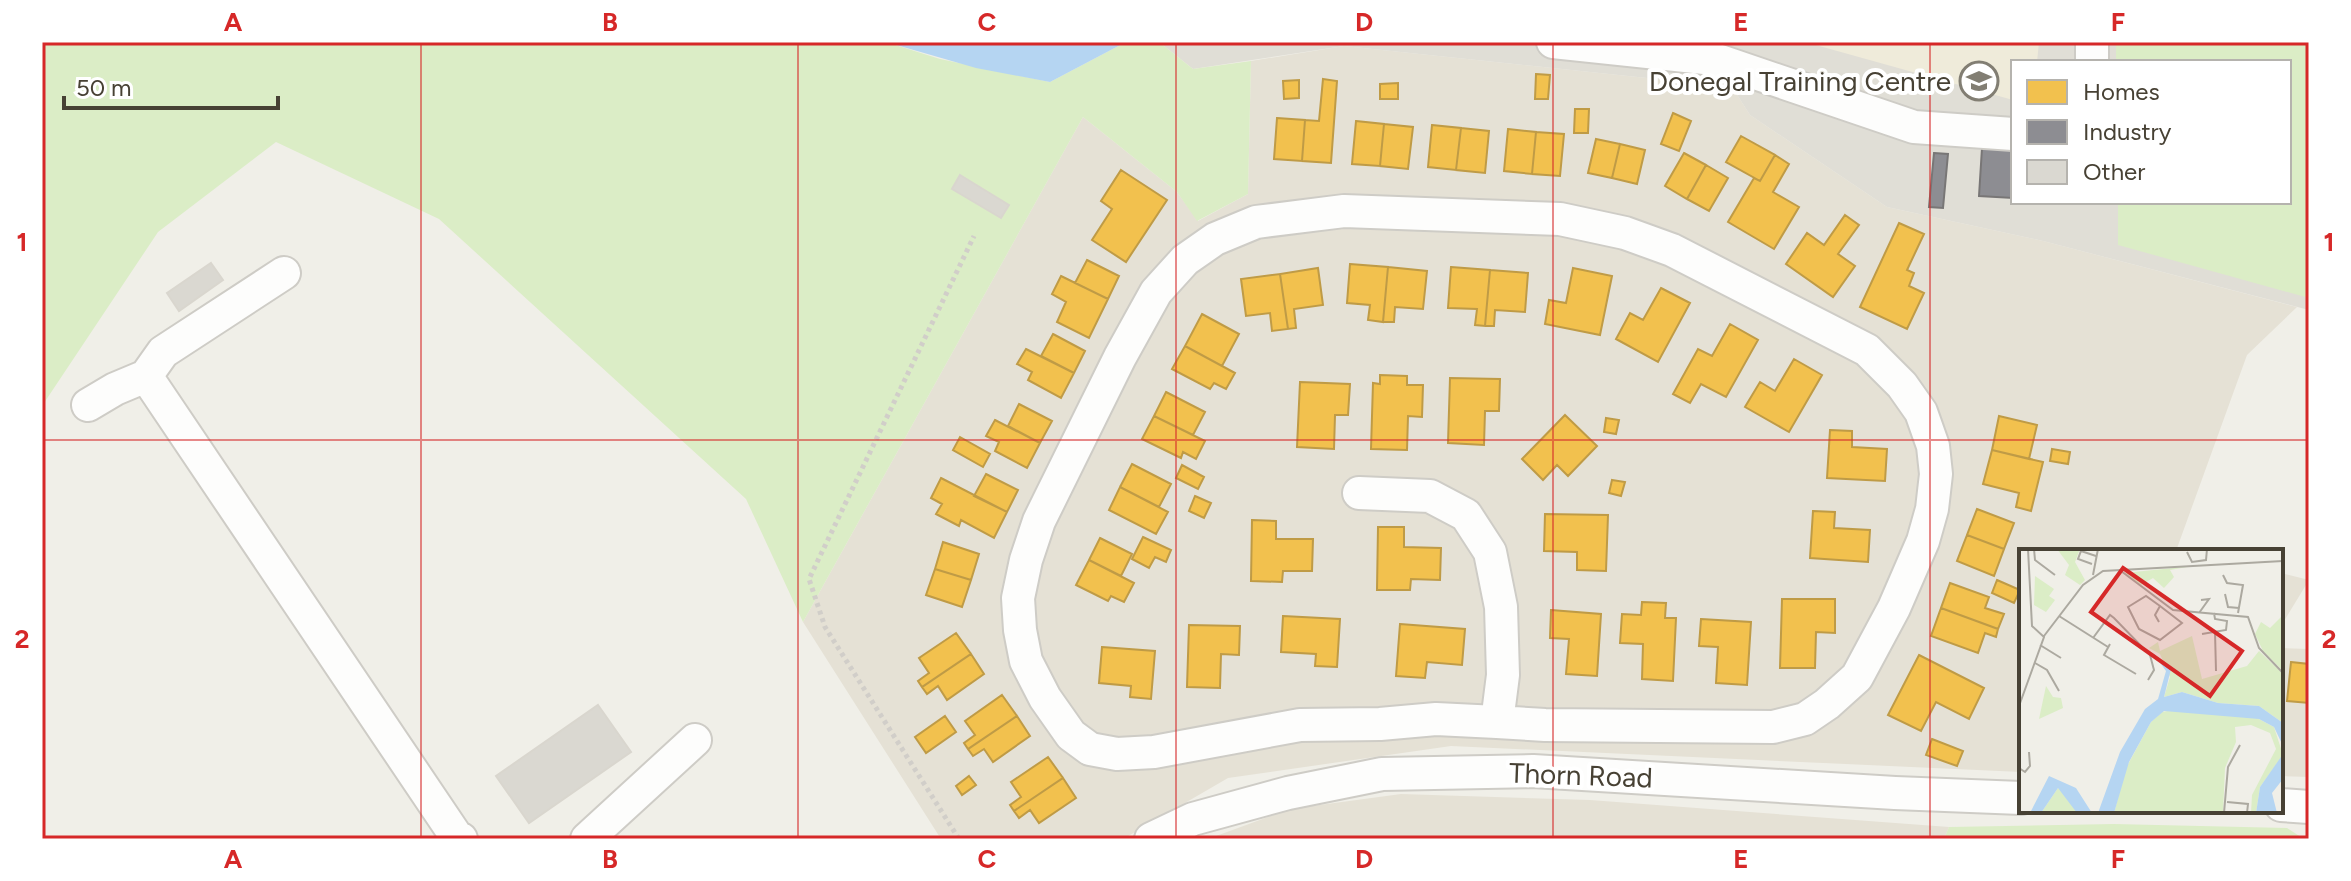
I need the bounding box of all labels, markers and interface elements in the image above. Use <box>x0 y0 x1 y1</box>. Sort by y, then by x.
text: A <box>224 6 243 38</box>
text: B <box>602 6 618 38</box>
text: C <box>978 6 997 38</box>
text: D <box>1355 6 1373 38</box>
text: E <box>1733 6 1749 38</box>
text: F <box>2111 6 2125 38</box>
scale bar <box>64 60 278 110</box>
school or university icon: Donegal Training Centre <box>1958 60 2000 102</box>
legend <box>2011 60 2291 204</box>
place label: Donegal Training Centre <box>1649 64 1951 98</box>
text: 50 m <box>76 73 132 102</box>
text: Homes <box>2083 77 2160 106</box>
text: Industry <box>2083 117 2172 146</box>
text: Other <box>2083 157 2145 186</box>
text: 1 <box>17 226 27 258</box>
text: 1 <box>2324 226 2334 258</box>
inset map <box>2019 549 2283 813</box>
text: 2 <box>14 623 30 655</box>
text: 2 <box>2321 623 2337 655</box>
street label: Thorn Road <box>1509 756 1653 794</box>
text: A <box>224 843 243 875</box>
text: B <box>602 843 618 875</box>
text: C <box>978 843 997 875</box>
text: D <box>1355 843 1373 875</box>
text: E <box>1733 843 1749 875</box>
text: F <box>2111 843 2125 875</box>

